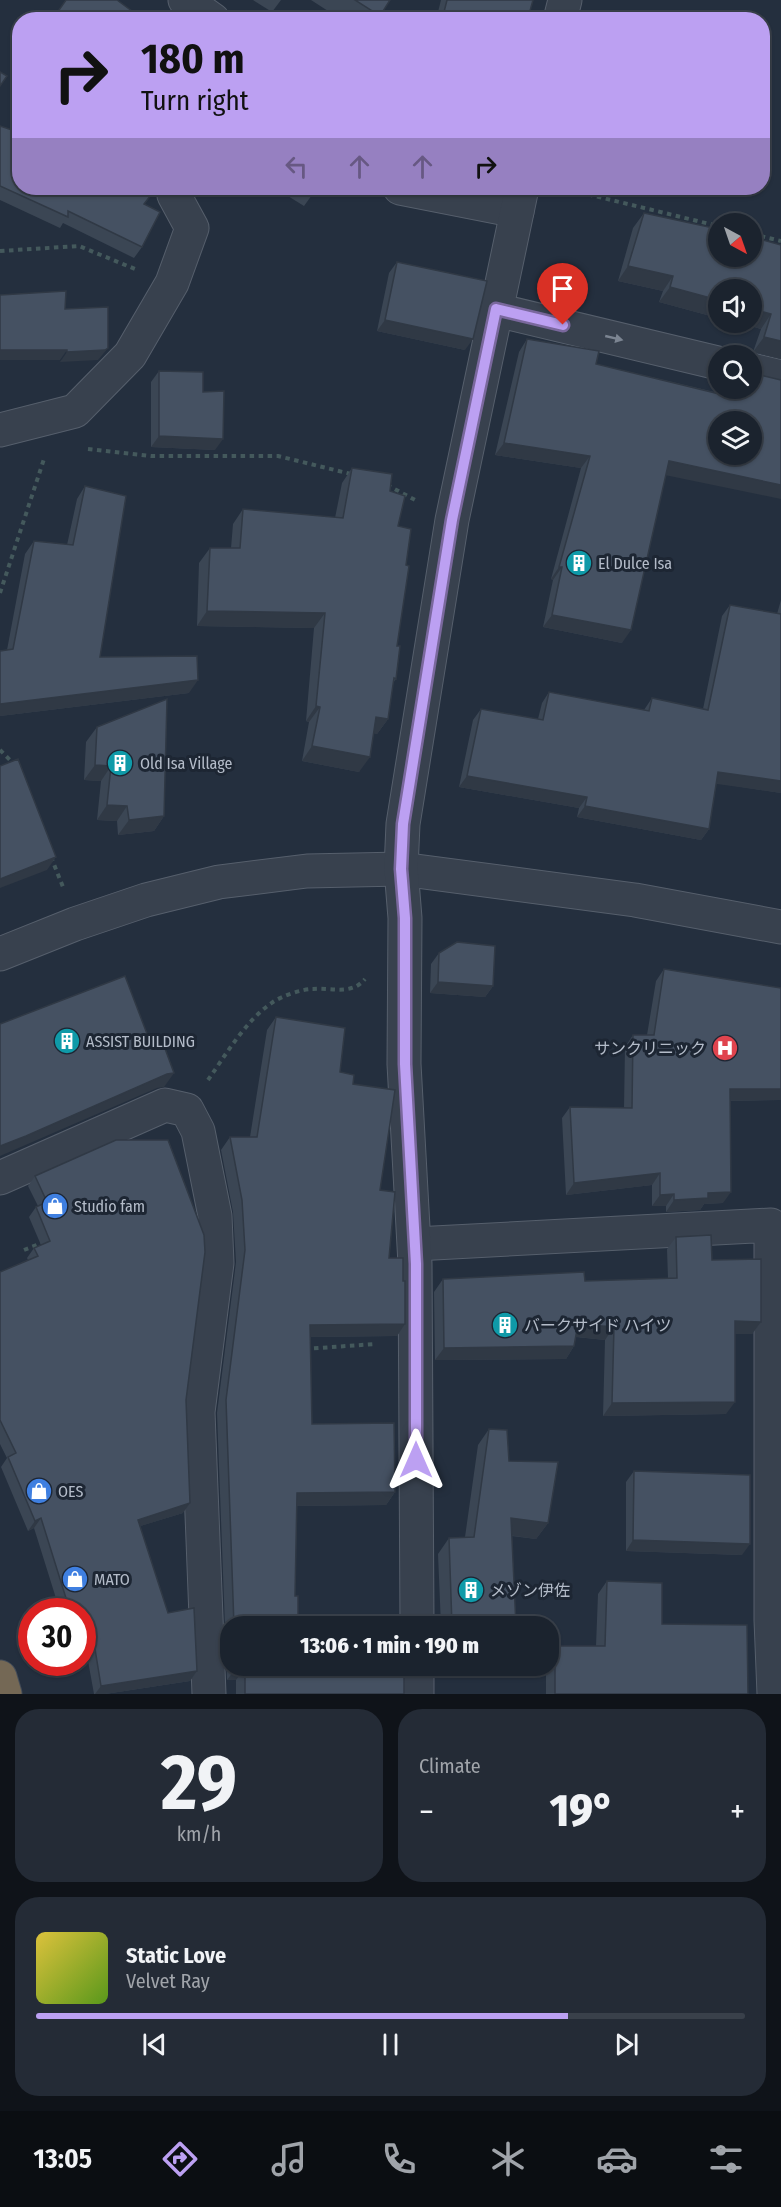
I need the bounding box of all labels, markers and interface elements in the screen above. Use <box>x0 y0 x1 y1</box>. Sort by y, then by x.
text: 180 m <box>141 34 245 84</box>
icon: right <box>42 36 120 114</box>
text: Turn right <box>141 85 249 117</box>
icon: left <box>280 150 313 183</box>
icon: ahead <box>343 150 376 183</box>
icon: ahead <box>406 150 439 183</box>
icon: right <box>469 150 502 183</box>
north arrow <box>708 213 762 267</box>
map controls <box>708 213 762 465</box>
pin <box>537 263 588 325</box>
icon: arrive <box>546 272 579 305</box>
button: sound <box>708 279 762 333</box>
one-way arrow <box>605 333 624 343</box>
button: search <box>708 345 762 399</box>
button: layers <box>708 411 762 465</box>
building icon: El Dulce Isa <box>564 548 594 578</box>
place label: El Dulce Isa <box>598 554 672 573</box>
building icon: Old Isa Village <box>105 748 135 778</box>
place label: Old Isa Village <box>140 754 233 773</box>
building icon: ASSIST BUILDING <box>52 1026 82 1056</box>
place label: ASSIST BUILDING <box>86 1032 195 1051</box>
hospital icon: サンクリニック <box>710 1033 740 1063</box>
place label: サンクリニック <box>594 1039 706 1058</box>
shop icon: Studio fam <box>40 1191 70 1221</box>
place label: Studio fam <box>74 1197 145 1216</box>
building icon: バークサイド ハイツ <box>490 1310 520 1340</box>
place label: バークサイド ハイツ <box>524 1316 671 1335</box>
position arrow <box>384 1428 448 1492</box>
shop icon: OES <box>24 1476 54 1506</box>
place label: OES <box>58 1482 83 1501</box>
shop icon: MATO <box>60 1564 90 1594</box>
place label: MATO <box>94 1570 130 1589</box>
building icon: メゾン伊佐 <box>456 1575 486 1605</box>
place label: メゾン伊佐 <box>490 1581 570 1600</box>
speed limit sign: 30 <box>18 1598 96 1676</box>
text: 13:06 · 1 min · 190 m <box>300 1632 479 1659</box>
text: 29 <box>161 1736 237 1830</box>
text: Climate <box>419 1754 481 1778</box>
text: 19° <box>550 1784 614 1838</box>
text: − <box>419 1792 434 1832</box>
text: + <box>730 1792 745 1832</box>
text: km/h <box>177 1822 221 1846</box>
text: Static Love <box>126 1942 226 1969</box>
text: Velvet Ray <box>126 1969 210 1993</box>
icon: previous <box>138 2028 171 2061</box>
icon: pause <box>374 2028 407 2061</box>
icon: next <box>610 2028 643 2061</box>
icon: directions <box>159 2138 201 2180</box>
icon: music <box>268 2138 310 2180</box>
icon: phone <box>378 2138 420 2180</box>
icon: climate <box>487 2138 529 2180</box>
icon: car <box>596 2138 638 2180</box>
icon: filters <box>705 2138 747 2180</box>
text: 13:05 <box>34 2143 92 2175</box>

